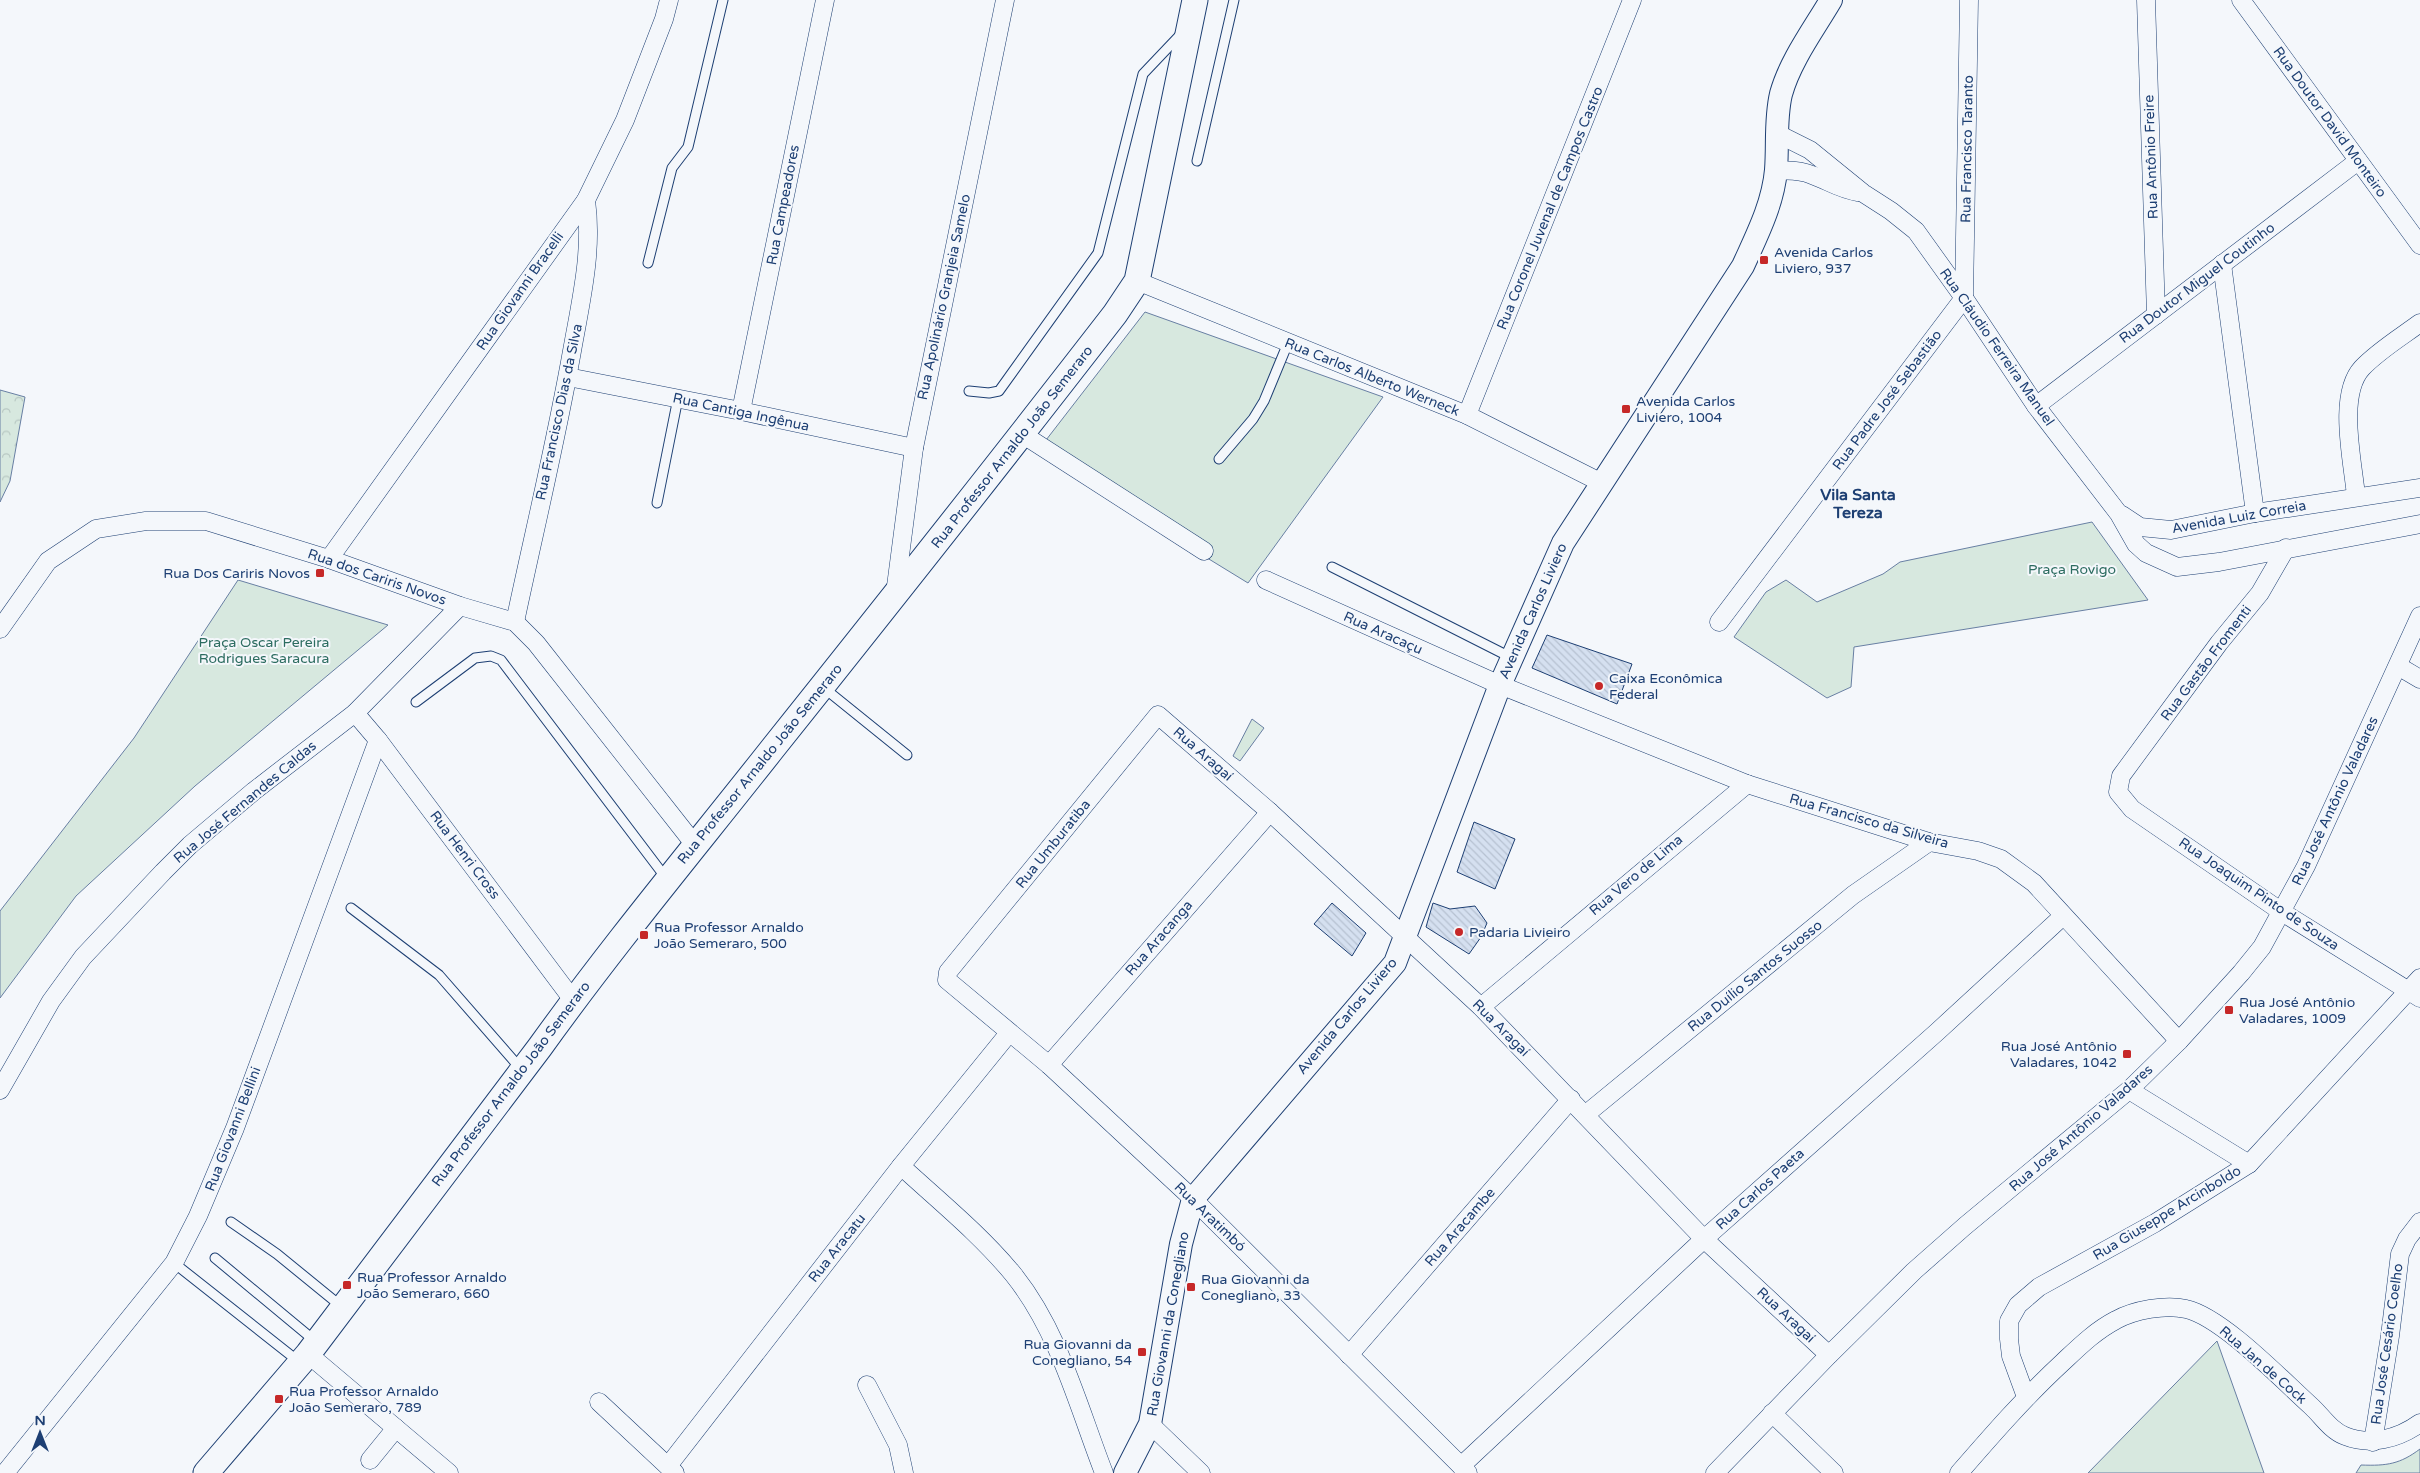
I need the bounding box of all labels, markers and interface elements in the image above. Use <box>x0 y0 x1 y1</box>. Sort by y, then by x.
street label: Rua Doutor David Monteiro <box>2270 43 2390 201</box>
street label: Rua Francisco Taranto <box>1957 75 1977 223</box>
street label: Rua Coronel Juvenal de Campos Castro <box>1493 84 1607 332</box>
street label: Rua Antônio Freire <box>2140 94 2162 219</box>
street label: Rua Campeadores <box>763 143 803 267</box>
street label: Rua Apolinário Granjeia Samelo <box>914 192 974 402</box>
street label: Rua Doutor Miguel Coutinho <box>2116 219 2278 347</box>
street label: Rua Giovanni Bracelli <box>473 229 567 353</box>
place label: Avenida Carlos Liviero, 937 <box>1774 244 1873 277</box>
marker: Avenida Carlos Liviero, 937 <box>1758 254 1770 266</box>
street label: Rua Cláudio Ferreira Manuel <box>1936 265 2058 429</box>
street label: Rua Francisco Dias da Silva <box>532 322 586 502</box>
street label: Rua Padre José Sebastião <box>1829 327 1945 473</box>
street label: Rua Carlos Alberto Werneck <box>1282 334 1462 420</box>
street label: Rua Professor Arnaldo João Semeraro <box>928 342 1096 552</box>
street label: Rua Cantiga Ingênua <box>671 389 811 435</box>
place label: Avenida Carlos Liviero, 1004 <box>1636 393 1735 426</box>
marker: Avenida Carlos Liviero, 1004 <box>1620 403 1632 415</box>
district label: Vila Santa Tereza <box>1820 485 1896 523</box>
street label: Avenida Luiz Correia <box>2171 497 2307 537</box>
street label: Avenida Carlos Liviero <box>1495 540 1571 682</box>
street label: Rua dos Cariris Novos <box>305 545 449 609</box>
park label: Praça Rovigo <box>2028 561 2116 578</box>
place label: Rua Dos Cariris Novos <box>163 565 310 582</box>
marker: Rua Dos Cariris Novos <box>314 567 326 579</box>
street label: Rua Gastão Fromenti <box>2157 602 2255 724</box>
street label: Rua Aracaçu <box>1341 608 1425 658</box>
park label: Praça Oscar Pereira Rodrigues Saracura <box>199 634 329 667</box>
street label: Rua Professor Arnaldo João Semeraro <box>674 661 846 867</box>
place label: Caixa Econômica Federal <box>1609 670 1723 703</box>
marker: Caixa Econômica Federal <box>1593 680 1605 692</box>
street label: Rua José Antônio Valadares <box>2288 713 2382 888</box>
street label: Rua Aragaí <box>1170 723 1237 785</box>
street label: Rua José Fernandes Caldas <box>170 737 320 867</box>
street label: Rua Francisco da Silveira <box>1787 790 1951 852</box>
street label: Rua Umburatiba <box>1012 796 1094 892</box>
street label: Rua Henri Cross <box>426 808 504 903</box>
street label: Rua Vero de Lima <box>1586 831 1686 919</box>
street label: Rua Joaquim Pinto de Souza <box>2176 834 2342 954</box>
street label: Rua Aracanga <box>1122 897 1196 979</box>
street label: Rua Duílio Santos Suosso <box>1684 917 1826 1035</box>
place label: Rua Professor Arnaldo João Semeraro, 500 <box>654 919 804 952</box>
place label: Padaria Livieiro <box>1469 924 1571 941</box>
marker: Padaria Livieiro <box>1453 926 1465 938</box>
marker: Rua Professor Arnaldo João Semeraro, 500 <box>638 929 650 941</box>
street label: Avenida Carlos Liviero <box>1293 954 1401 1078</box>
street label: Rua Professor Arnaldo João Semeraro <box>428 978 594 1190</box>
place label: Rua José Antônio Valadares, 1009 <box>2239 994 2355 1027</box>
street label: Rua Aragaí <box>1469 996 1533 1060</box>
marker: Rua José Antônio Valadares, 1009 <box>2223 1004 2235 1016</box>
place label: Rua José Antônio Valadares, 1042 <box>2001 1038 2117 1071</box>
marker: Rua José Antônio Valadares, 1042 <box>2121 1048 2133 1060</box>
street label: Rua José Antônio Valadares <box>2006 1061 2156 1195</box>
street label: Rua Giovanni Bellini <box>201 1064 265 1194</box>
street label: Rua Carlos Paeta <box>1712 1145 1808 1233</box>
street label: Rua Giuseppe Arcinboldo <box>2090 1162 2244 1264</box>
street label: Rua Aratimbó <box>1171 1179 1249 1255</box>
street label: Rua Aracambe <box>1421 1184 1499 1270</box>
street label: Rua Aracatu <box>805 1210 869 1286</box>
street label: Rua Giovanni da Conegliano <box>1143 1230 1193 1418</box>
street label: Rua José Cesário Coelho <box>2367 1262 2407 1426</box>
place label: Rua Professor Arnaldo João Semeraro, 660 <box>357 1269 507 1302</box>
place label: Rua Giovanni da Conegliano, 33 <box>1201 1271 1310 1304</box>
marker: Rua Professor Arnaldo João Semeraro, 660 <box>341 1279 353 1291</box>
marker: Rua Giovanni da Conegliano, 33 <box>1185 1281 1197 1293</box>
street label: Rua Aragaí <box>1753 1284 1819 1347</box>
street label: Rua Jan de Cock <box>2216 1322 2310 1408</box>
place label: Rua Giovanni da Conegliano, 54 <box>1023 1336 1132 1369</box>
marker: Rua Giovanni da Conegliano, 54 <box>1136 1346 1148 1358</box>
place label: Rua Professor Arnaldo João Semeraro, 789 <box>289 1383 439 1416</box>
marker: Rua Professor Arnaldo João Semeraro, 789 <box>273 1393 285 1405</box>
north arrow <box>15 1408 65 1458</box>
text: N <box>34 1412 46 1429</box>

